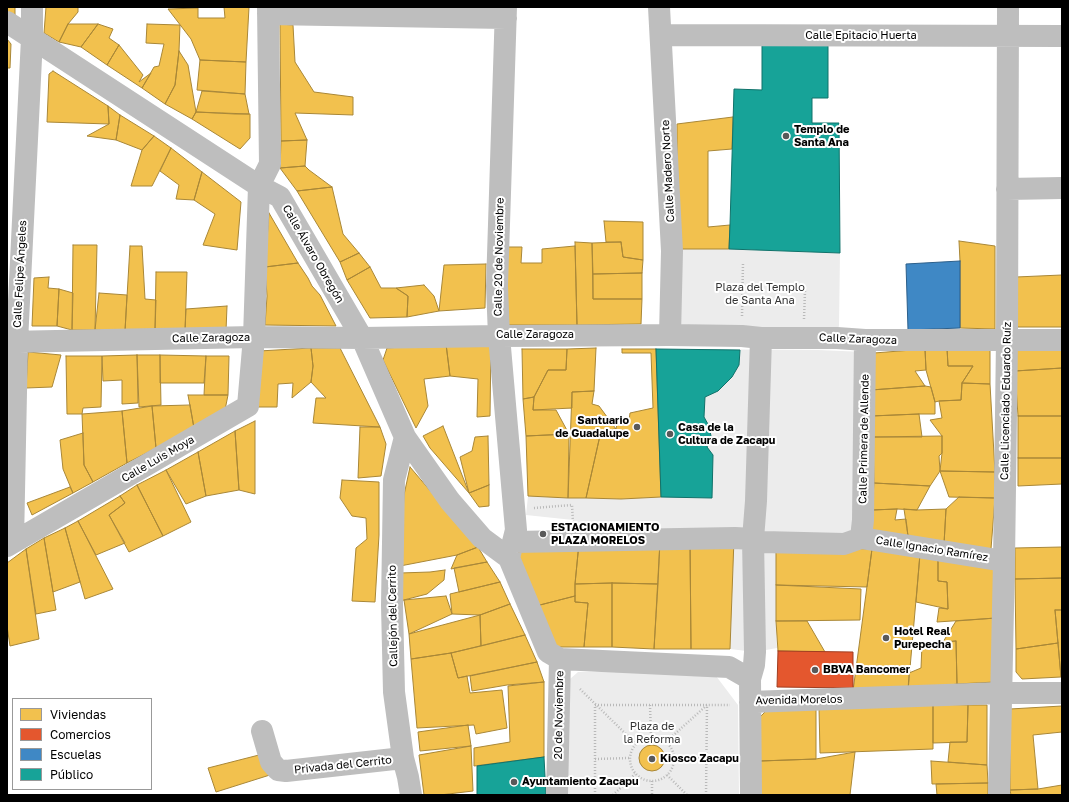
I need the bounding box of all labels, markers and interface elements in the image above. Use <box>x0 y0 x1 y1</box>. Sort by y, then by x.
street label: Calle Epitacio Huerta <box>805 29 917 43</box>
street label: Calle Madero Norte <box>659 120 677 222</box>
place label: Templo de Santa Ana <box>794 123 849 149</box>
marker: Templo de Santa Ana <box>781 131 791 141</box>
street label: Calle 20 de Noviembre <box>491 197 507 317</box>
street label: Calle Álvaro Obregón <box>279 202 347 306</box>
street label: Calle Felipe Ángeles <box>11 220 29 328</box>
park label: Plaza del Templo de Santa Ana <box>715 281 805 307</box>
street label: Calle Licenciado Eduardo Ruíz <box>998 322 1014 480</box>
street label: Calle Zaragoza <box>496 328 574 342</box>
street label: Calle Zaragoza <box>172 331 250 345</box>
street label: Calle Zaragoza <box>819 331 897 347</box>
street label: Calle Primera de Allende <box>856 374 872 504</box>
place label: Santuario de Guadalupe <box>555 414 629 440</box>
place label: Casa de la Cultura de Zacapu <box>678 421 775 447</box>
marker: Santuario de Guadalupe <box>632 422 642 432</box>
marker: Casa de la Cultura de Zacapu <box>665 429 675 439</box>
street label: Calle Luis Moya <box>119 433 197 485</box>
place label: ESTACIONAMIENTO PLAZA MORELOS <box>551 521 659 547</box>
marker: ESTACIONAMIENTO PLAZA MORELOS <box>538 529 548 539</box>
street label: Calle Ignacio Ramírez <box>875 534 989 564</box>
street label: Callejón del Cerrito <box>386 565 400 667</box>
place label: Hotel Real Purepecha <box>894 625 951 651</box>
marker: Hotel Real Purepecha <box>881 633 891 643</box>
place label: BBVA Bancomer <box>823 663 910 677</box>
marker: BBVA Bancomer <box>810 665 820 675</box>
street label: 20 de Noviembre <box>552 670 566 760</box>
street label: Avenida Morelos <box>755 693 843 707</box>
legend <box>12 698 152 790</box>
text: Viviendas <box>50 707 106 722</box>
park label: Plaza de la Reforma <box>624 720 680 746</box>
text: Comercios <box>50 727 111 742</box>
text: Escuelas <box>50 747 101 762</box>
place label: Kiosco Zacapu <box>660 752 739 766</box>
street label: Privada del Cerrito <box>294 753 392 777</box>
marker: Kiosco Zacapu <box>647 754 657 764</box>
text: Público <box>50 767 93 782</box>
place label: Ayuntamiento Zacapu <box>522 775 639 789</box>
marker: Ayuntamiento Zacapu <box>509 777 519 787</box>

